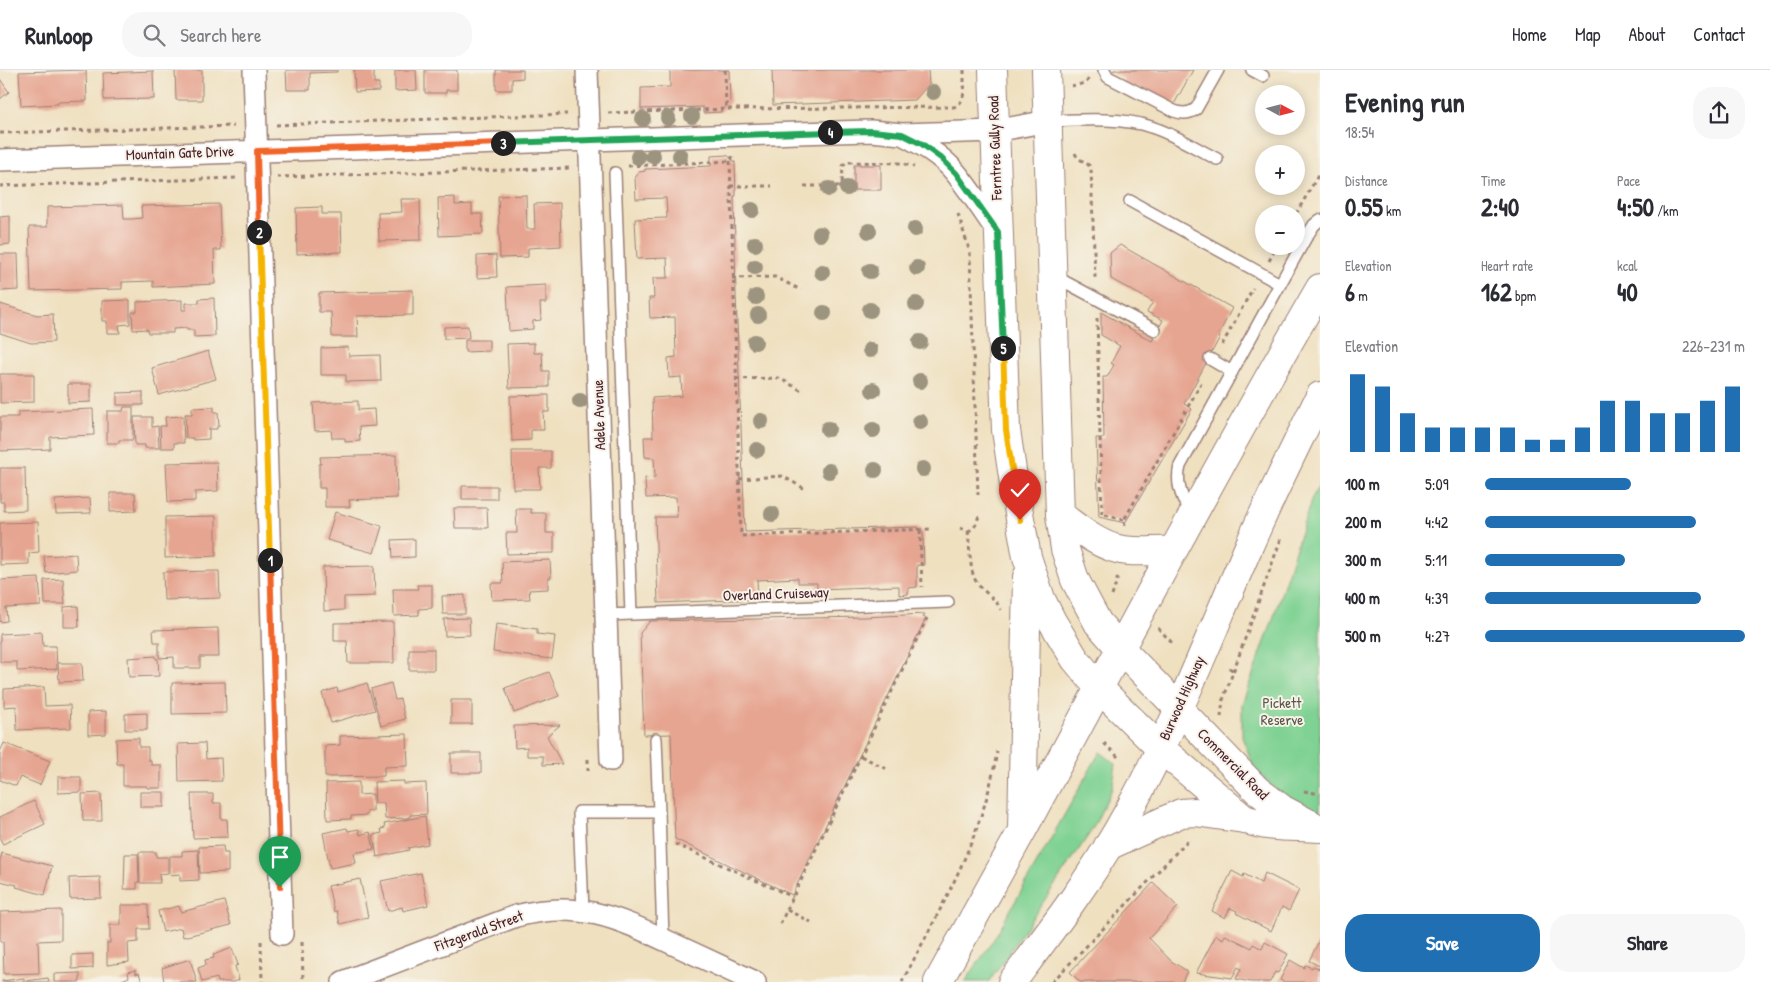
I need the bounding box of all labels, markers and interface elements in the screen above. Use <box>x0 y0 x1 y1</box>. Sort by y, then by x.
search box <box>122 12 472 57</box>
text: Runloop <box>25 19 92 51</box>
icon: search <box>140 21 168 49</box>
text: Search here <box>180 22 262 48</box>
text: Home <box>1512 22 1547 47</box>
text: Map <box>1575 22 1600 47</box>
text: About <box>1628 22 1665 47</box>
text: Contact <box>1693 22 1745 47</box>
text: Evening run <box>1345 83 1465 121</box>
north arrow <box>1255 85 1305 135</box>
map controls <box>1255 85 1305 255</box>
button: share <box>1693 87 1745 139</box>
street label: Ferntree Gully Road <box>982 95 1007 202</box>
pin: 4 <box>818 120 842 144</box>
text: 18:54 <box>1345 121 1374 143</box>
text: 4 <box>828 123 833 142</box>
pin: 3 <box>490 130 516 156</box>
text: 3 <box>500 134 507 153</box>
street label: Mountain Gate Drive <box>126 140 234 165</box>
button: + <box>1255 145 1305 195</box>
text: Distance <box>1345 171 1388 190</box>
text: Time <box>1481 171 1506 190</box>
text: Pace <box>1617 171 1640 190</box>
text: 0.55 <box>1345 190 1383 224</box>
text: 2:40 <box>1481 190 1519 224</box>
text: 4:50 <box>1617 190 1654 224</box>
text: km <box>1383 201 1401 220</box>
text: /km <box>1654 201 1678 220</box>
button: − <box>1255 205 1305 255</box>
pin: 2 <box>246 220 272 244</box>
text: 2 <box>256 223 263 242</box>
text: Elevation <box>1345 256 1392 275</box>
text: Heart rate <box>1481 256 1533 275</box>
text: kcal <box>1617 256 1637 275</box>
text: 6 <box>1345 275 1355 309</box>
text: 162 <box>1481 275 1512 309</box>
text: 40 <box>1617 275 1638 309</box>
text: m <box>1355 286 1368 305</box>
text: bpm <box>1512 286 1536 305</box>
text: Elevation <box>1345 335 1398 357</box>
text: 226–231 m <box>1682 335 1745 357</box>
pin: 5 <box>990 336 1016 360</box>
text: 5 <box>1001 339 1006 358</box>
street label: Adele Avenue <box>587 379 610 451</box>
pin <box>999 469 1041 520</box>
text: 100 m <box>1345 473 1380 495</box>
text: 5:09 <box>1425 473 1449 495</box>
icon: check <box>1006 476 1034 504</box>
text: 200 m <box>1345 511 1381 533</box>
text: 4:42 <box>1425 511 1448 533</box>
pin: 1 <box>258 548 282 572</box>
text: 300 m <box>1345 549 1381 571</box>
text: 5:11 <box>1425 549 1447 571</box>
text: 1 <box>268 551 273 570</box>
street label: Overland Cruiseway <box>722 581 829 606</box>
text: 400 m <box>1345 587 1380 609</box>
text: 4:39 <box>1425 587 1448 609</box>
text: 500 m <box>1345 625 1381 647</box>
text: 4:27 <box>1425 625 1450 647</box>
street label: Burwood Highway <box>1154 652 1209 743</box>
park label: Pickett Reserve <box>1261 692 1303 730</box>
street label: Commercial Road <box>1193 723 1274 804</box>
pin <box>259 836 301 887</box>
icon: arrive <box>266 843 294 871</box>
street label: Fitzgerald Street <box>431 904 527 957</box>
button: Save <box>1345 914 1540 972</box>
button: Share <box>1550 914 1745 972</box>

